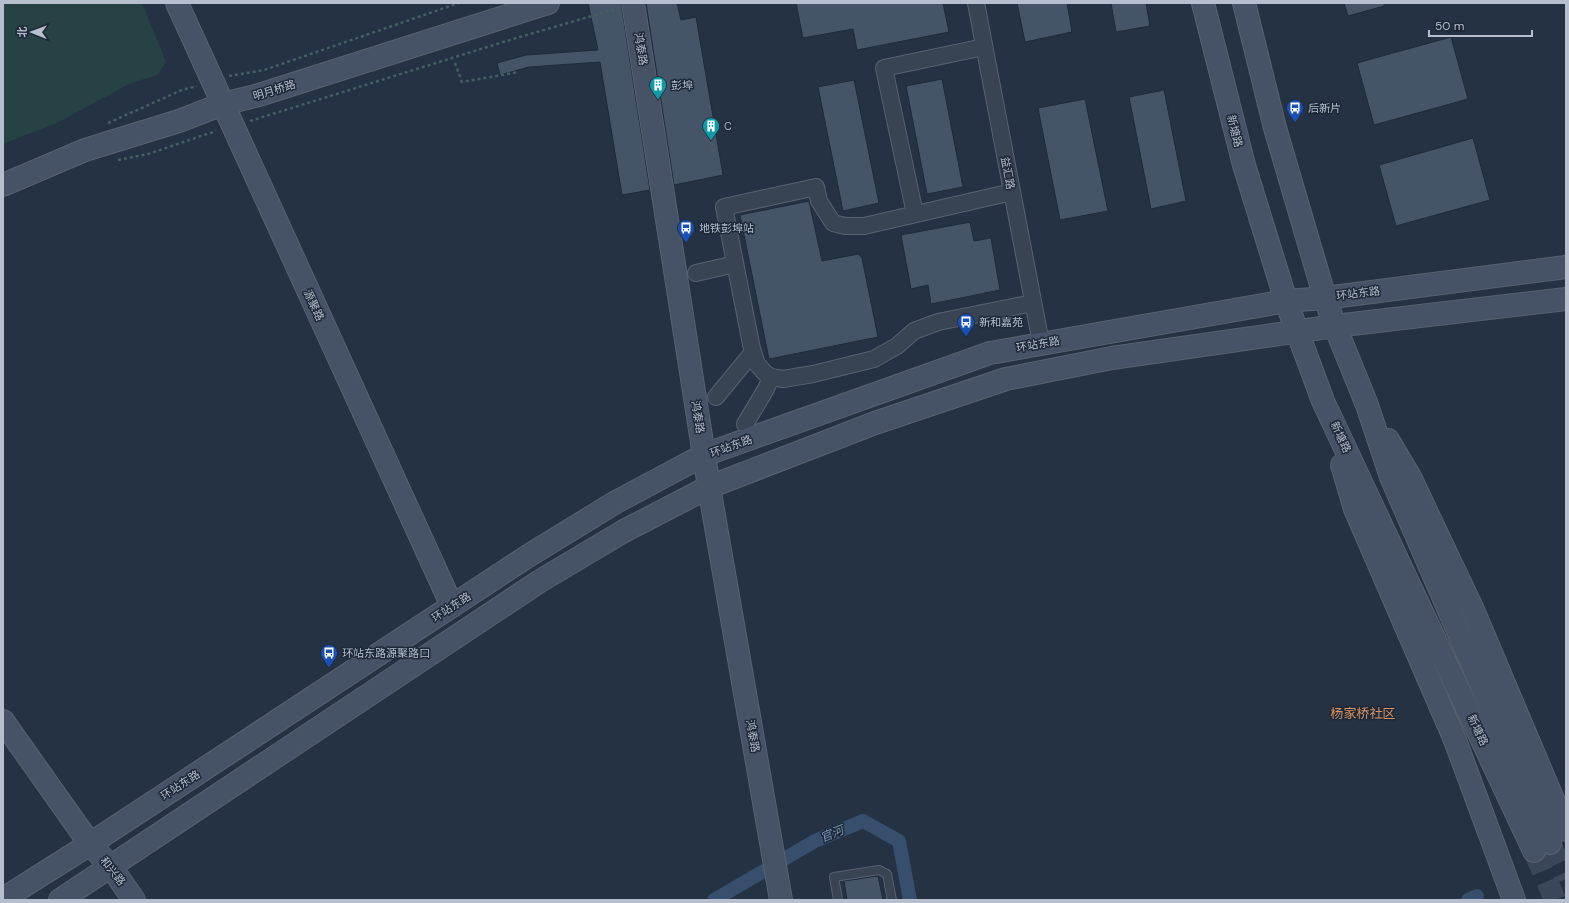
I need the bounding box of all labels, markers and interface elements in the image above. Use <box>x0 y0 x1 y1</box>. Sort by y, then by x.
north arrow <box>12 12 52 52</box>
scale bar <box>1429 12 1532 38</box>
text: 50 m <box>1435 18 1464 34</box>
text: 北 <box>15 26 29 37</box>
street label: 鸿泰路 <box>632 32 650 66</box>
building icon: 彭埠 <box>648 75 668 100</box>
street label: 明月桥路 <box>251 77 297 103</box>
place label: 彭埠 <box>671 78 693 92</box>
bus stop icon: 后新片 <box>1285 98 1305 123</box>
place label: 后新片 <box>1308 101 1341 115</box>
street label: 新塘路 <box>1224 113 1246 149</box>
building icon: C <box>701 116 721 141</box>
place label: C <box>724 119 732 133</box>
street label: 益汇路 <box>998 155 1018 191</box>
bus stop icon: 地铁彭埠站 <box>676 218 696 243</box>
place label: 地铁彭埠站 <box>699 221 754 235</box>
street label: 环站东路 <box>1335 283 1381 303</box>
street label: 源聚路 <box>301 287 327 323</box>
bus stop icon: 新和嘉苑 <box>956 312 976 337</box>
place label: 新和嘉苑 <box>979 315 1023 329</box>
street label: 环站东路 <box>1015 333 1061 355</box>
street label: 鸿泰路 <box>689 400 707 434</box>
street label: 新塘路 <box>1328 419 1354 455</box>
street label: 环站东路 <box>708 432 754 460</box>
street label: 环站东路 <box>429 589 473 625</box>
bus stop icon: 环站东路源聚路口 <box>319 643 339 668</box>
place label: 环站东路源聚路口 <box>342 646 430 660</box>
district label: 杨家桥社区 <box>1330 705 1396 722</box>
street label: 新塘路 <box>1465 712 1491 748</box>
street label: 鸿泰路 <box>743 719 763 753</box>
street label: 环站东路 <box>158 767 202 803</box>
water label: 官河 <box>818 821 848 846</box>
street label: 和兴路 <box>97 854 129 888</box>

